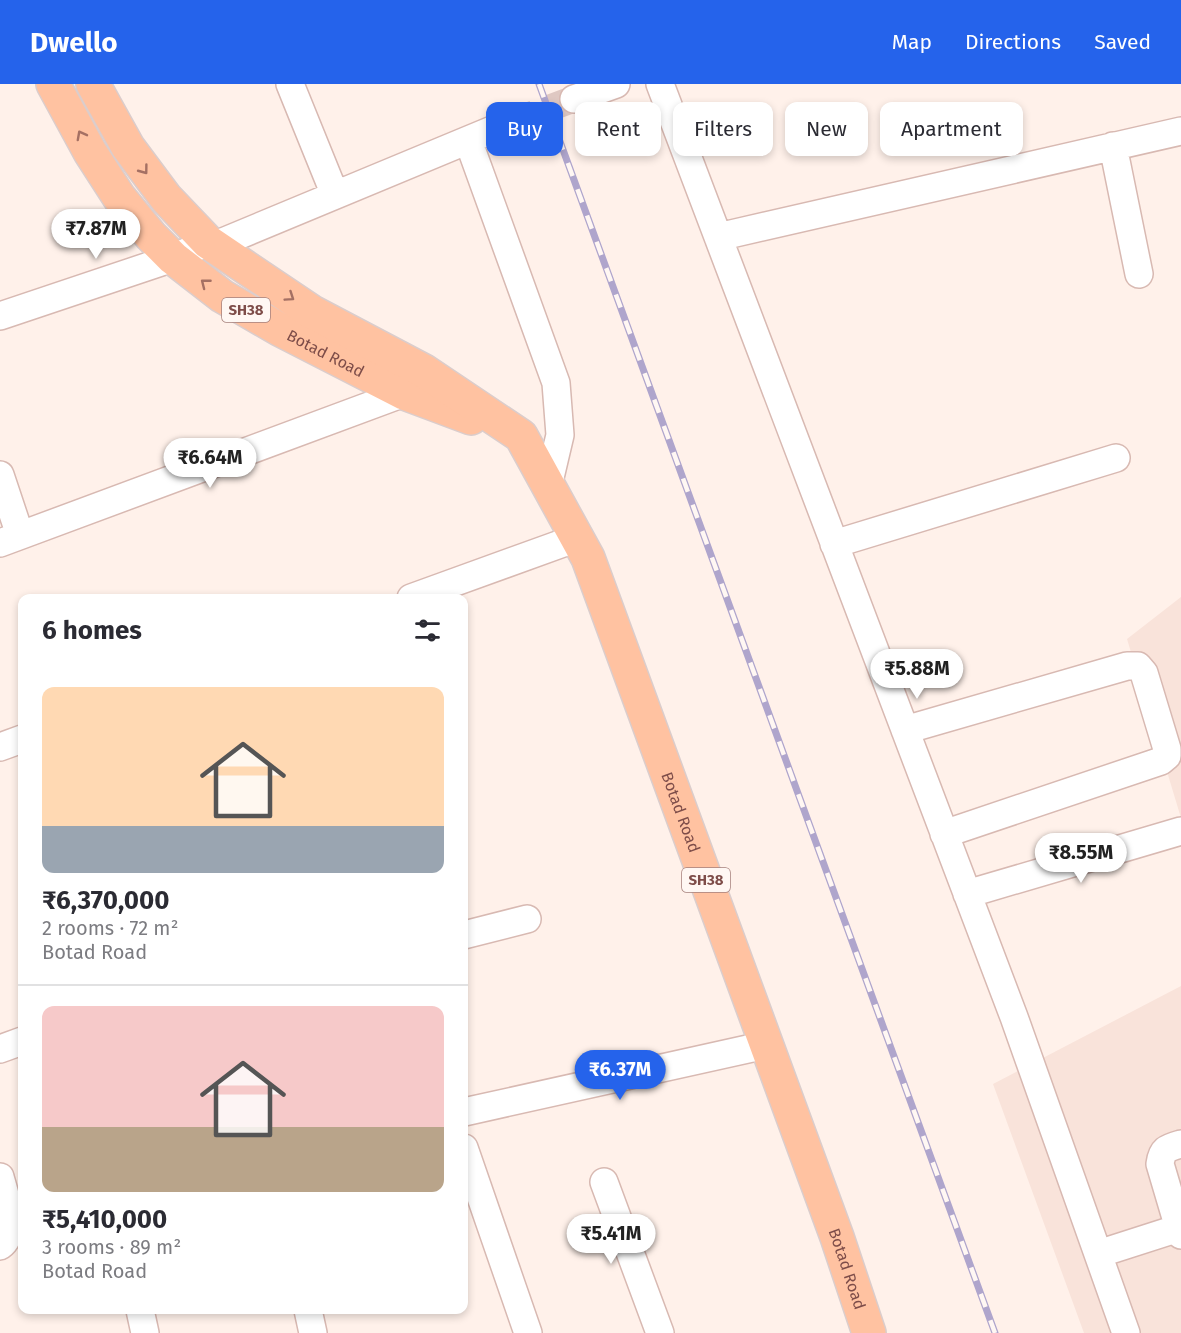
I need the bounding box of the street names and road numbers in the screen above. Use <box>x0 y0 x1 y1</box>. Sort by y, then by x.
road number: SH38 <box>222 298 270 322</box>
street label: Botad Road <box>284 325 368 381</box>
street label: Botad Road <box>658 769 705 855</box>
road number: SH38 <box>682 868 730 892</box>
street label: Botad Road <box>825 1226 870 1312</box>

